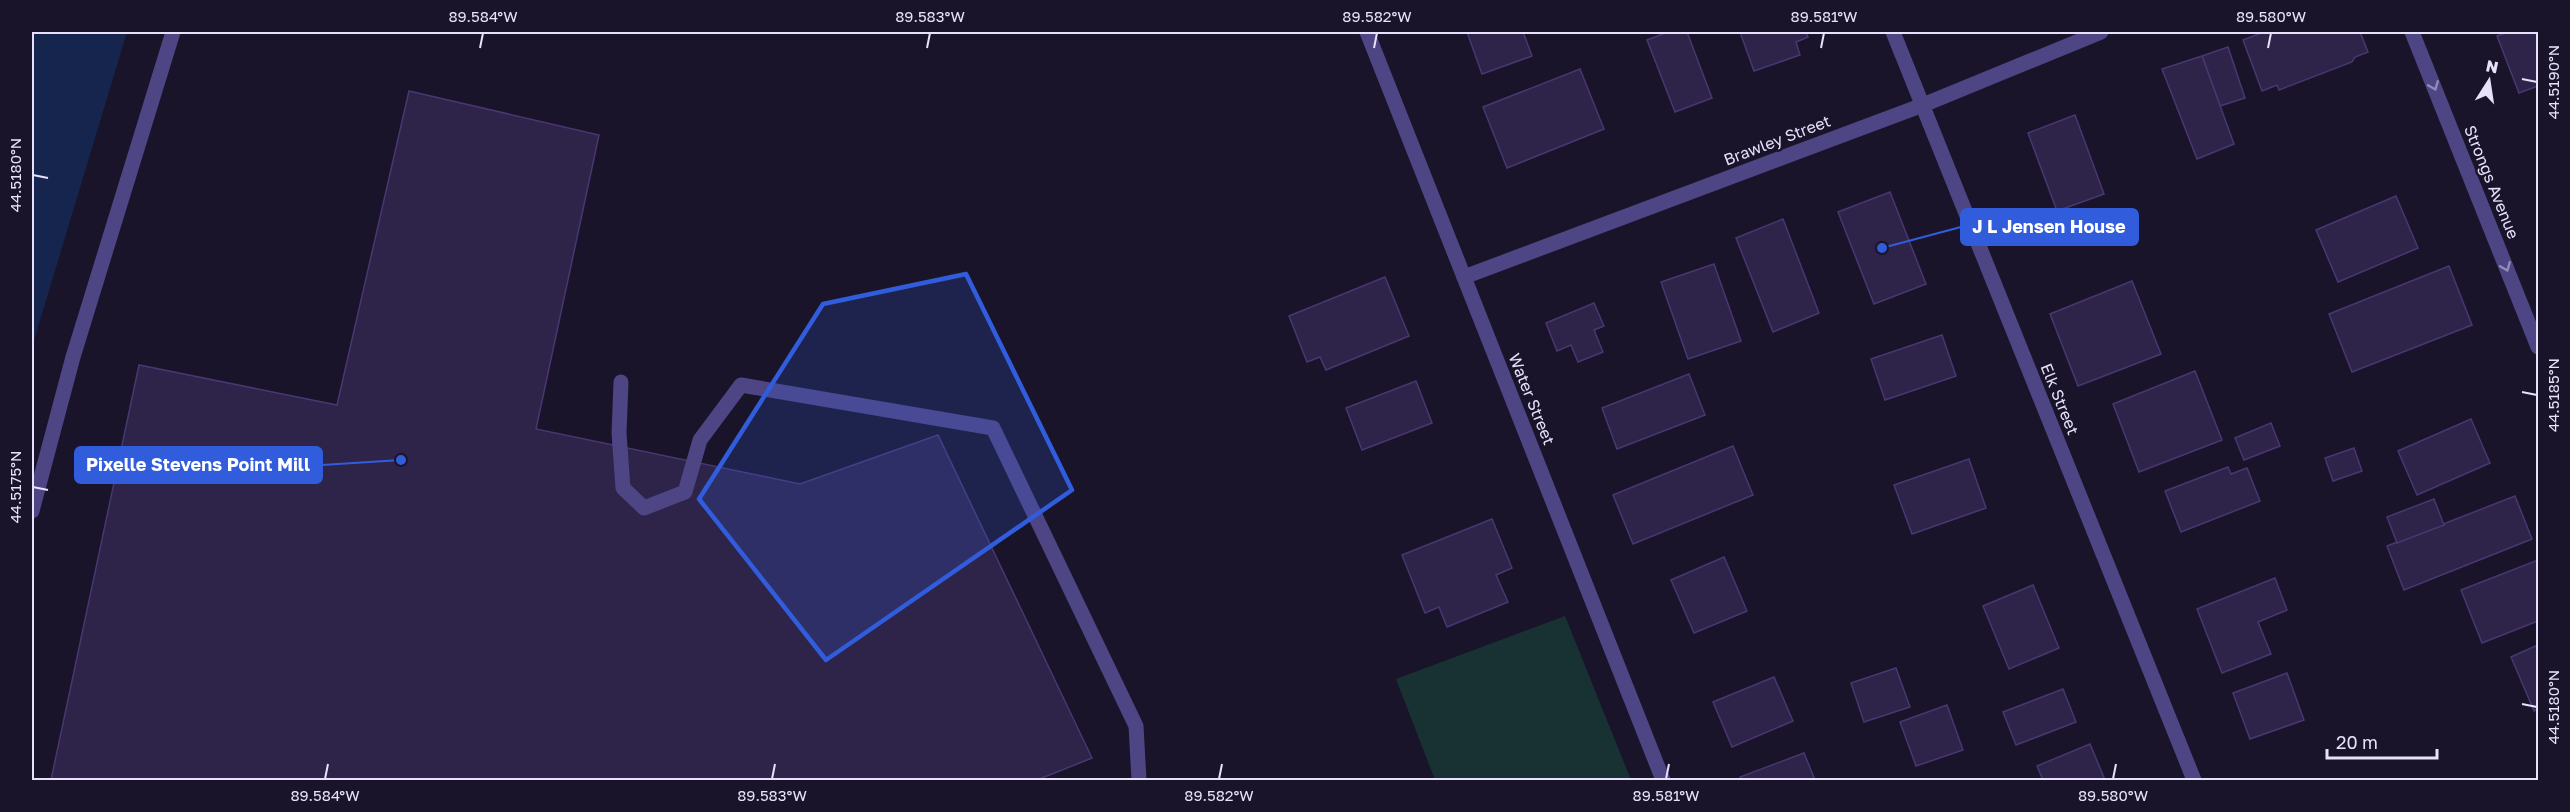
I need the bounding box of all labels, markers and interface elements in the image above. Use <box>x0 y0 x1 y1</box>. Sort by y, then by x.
text: 89.584°W <box>448 7 518 25</box>
text: 89.583°W <box>895 7 965 25</box>
text: 89.582°W <box>1342 7 1412 25</box>
text: 89.581°W <box>1791 7 1857 25</box>
text: 89.580°W <box>2236 7 2306 25</box>
text: 44.5190°N <box>2544 45 2562 119</box>
north arrow <box>2459 51 2519 111</box>
text: N <box>2484 55 2500 77</box>
one-way arrow <box>2427 80 2439 91</box>
street label: Brawley Street <box>1721 110 1833 170</box>
street label: Strongs Avenue <box>2460 122 2524 242</box>
text: 44.5180°N <box>6 138 24 212</box>
callout: J L Jensen House <box>1961 209 2138 245</box>
text: J L Jensen House <box>1972 215 2126 237</box>
one-way arrow <box>2499 260 2511 271</box>
street label: Water Street <box>1505 350 1559 448</box>
text: 44.5185°N <box>2544 358 2562 432</box>
street label: Elk Street <box>2037 360 2083 438</box>
callout: Pixelle Stevens Point Mill <box>75 447 322 483</box>
text: 44.5175°N <box>6 451 24 523</box>
text: Pixelle Stevens Point Mill <box>86 453 310 475</box>
text: 44.5180°N <box>2544 670 2562 744</box>
scale bar <box>2327 722 2436 760</box>
text: 20 m <box>2336 731 2378 753</box>
text: 89.584°W <box>290 786 360 804</box>
text: 89.583°W <box>737 786 807 804</box>
text: 89.582°W <box>1184 786 1254 804</box>
text: 89.581°W <box>1633 786 1699 804</box>
text: 89.580°W <box>2078 786 2148 804</box>

